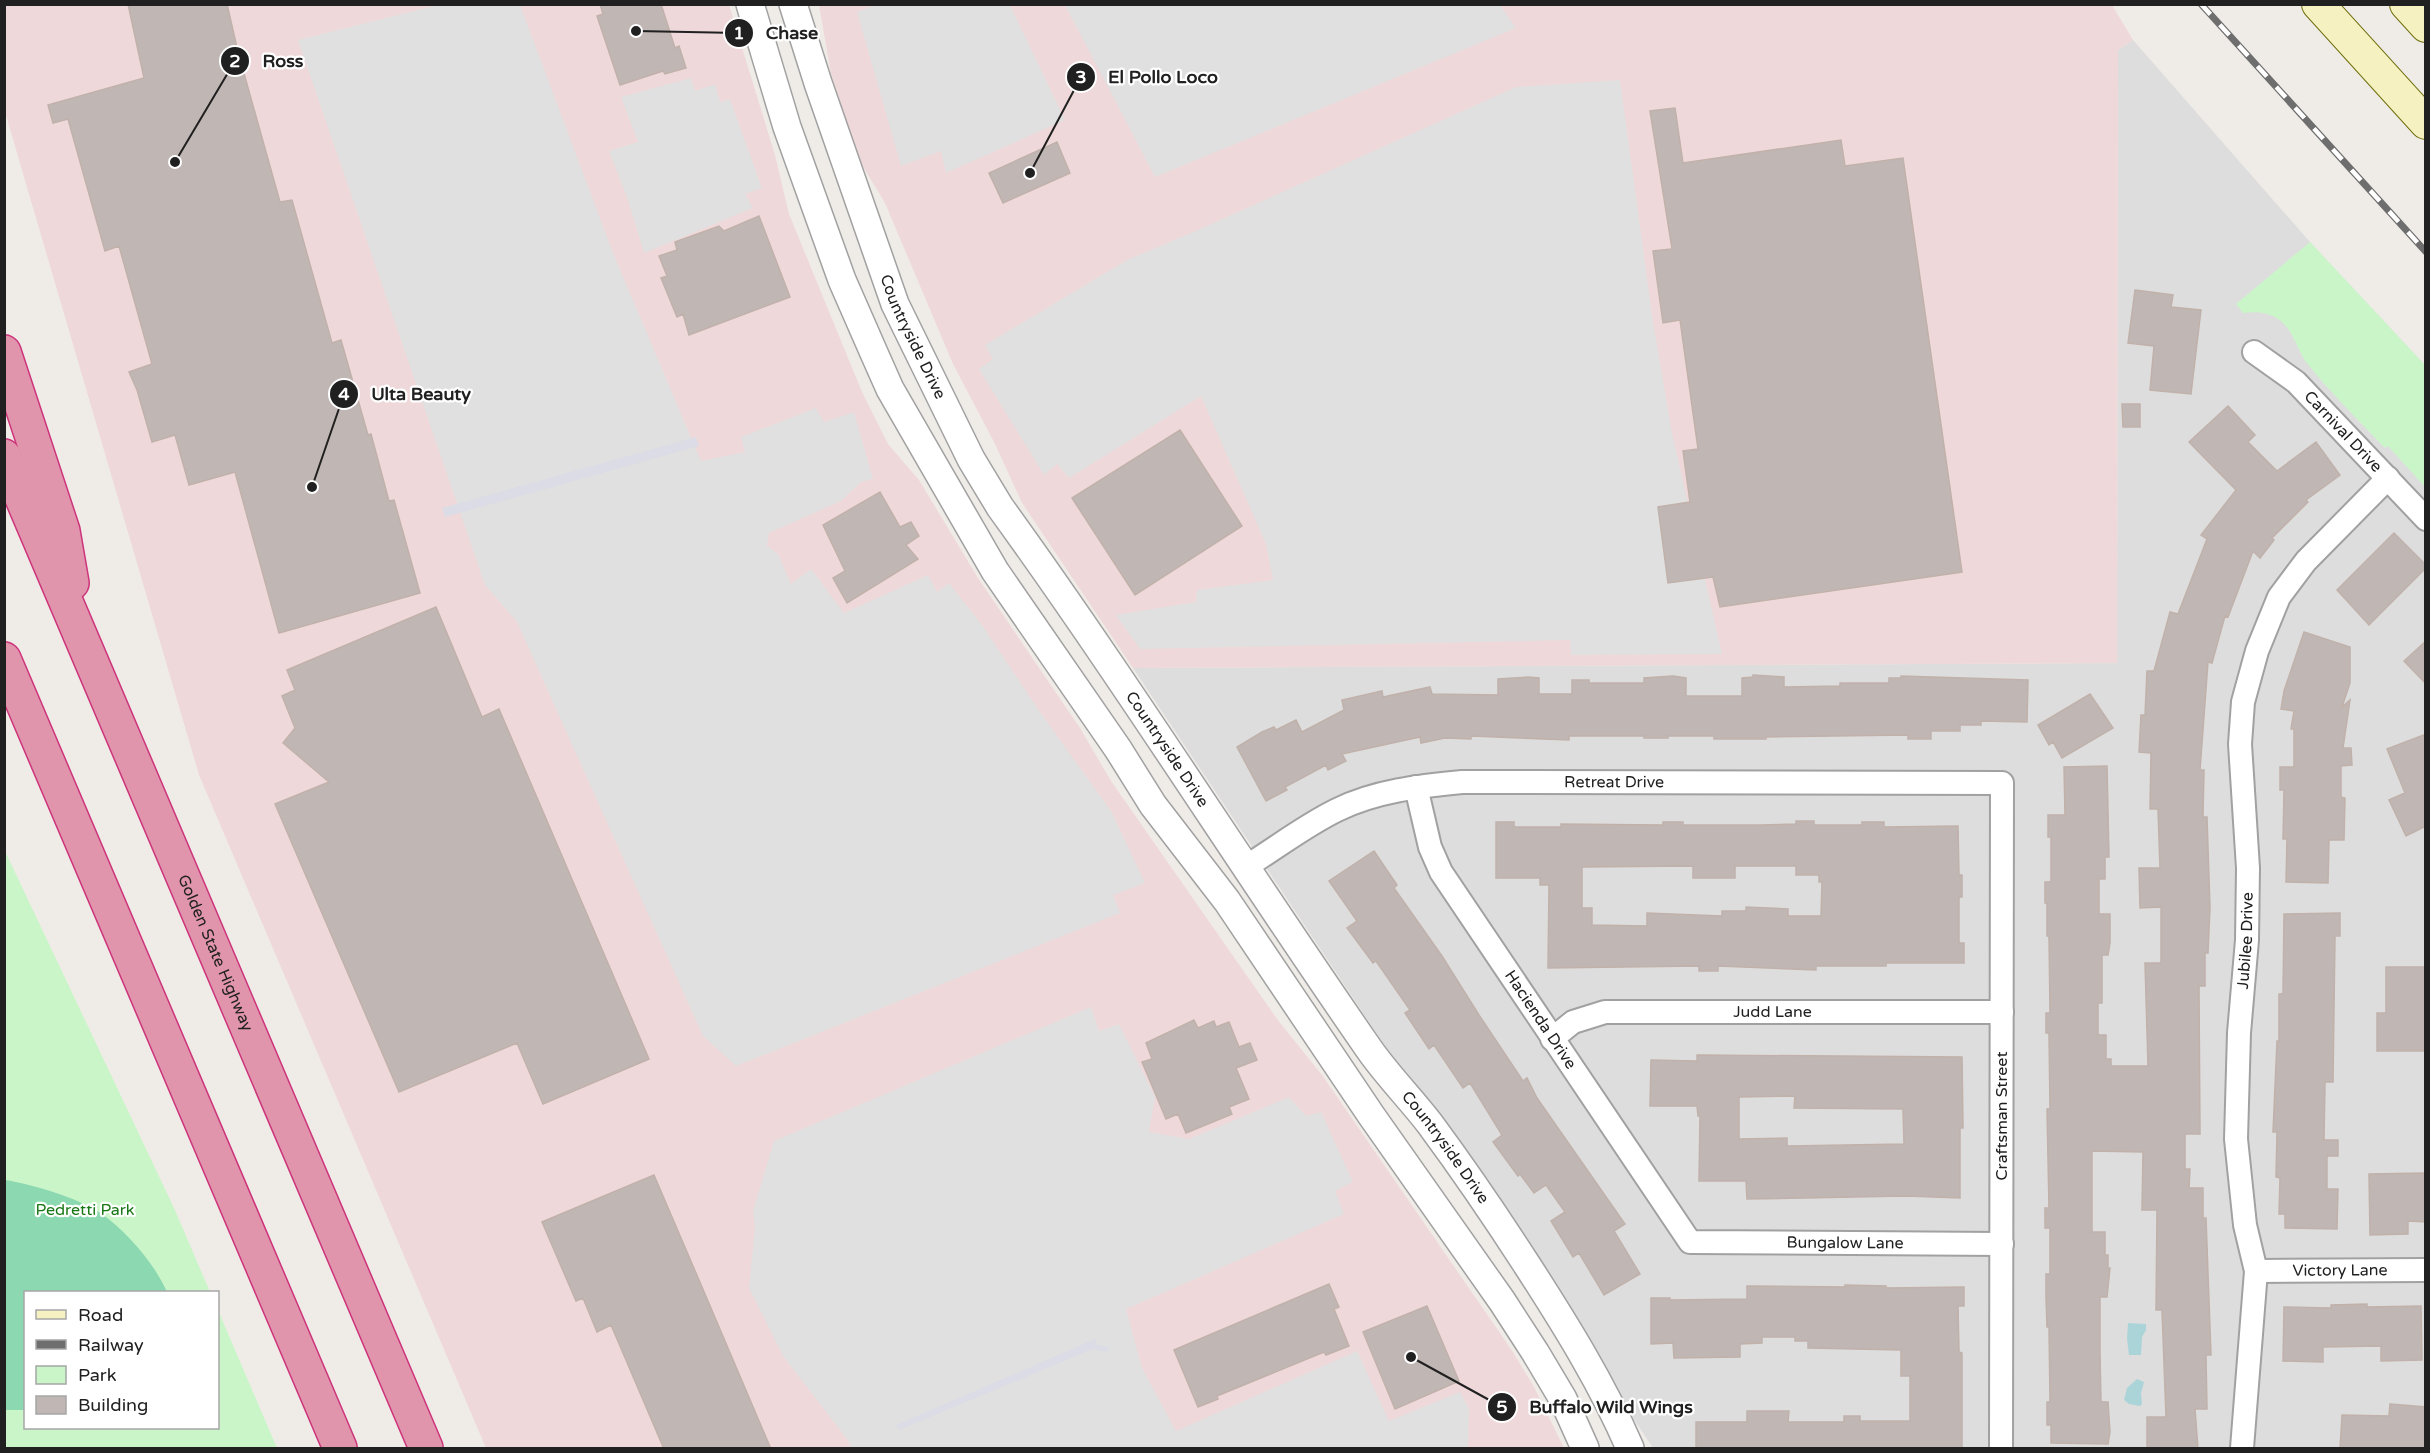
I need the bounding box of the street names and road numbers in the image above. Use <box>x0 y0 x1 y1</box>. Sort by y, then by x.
street label: Countryside Drive <box>876 272 950 402</box>
street label: Carnival Drive <box>2300 387 2386 477</box>
street label: Countryside Drive <box>1121 688 1213 811</box>
street label: Retreat Drive <box>1564 772 1664 792</box>
street label: Golden State Highway <box>173 872 258 1035</box>
street label: Jubilee Drive <box>2233 892 2258 990</box>
street label: Hacienda Drive <box>1500 966 1581 1073</box>
street label: Judd Lane <box>1733 1002 1812 1022</box>
street label: Craftsman Street <box>1992 1052 2012 1180</box>
street label: Countryside Drive <box>1397 1087 1494 1208</box>
street label: Bungalow Lane <box>1786 1233 1904 1253</box>
street label: Victory Lane <box>2292 1260 2388 1281</box>

